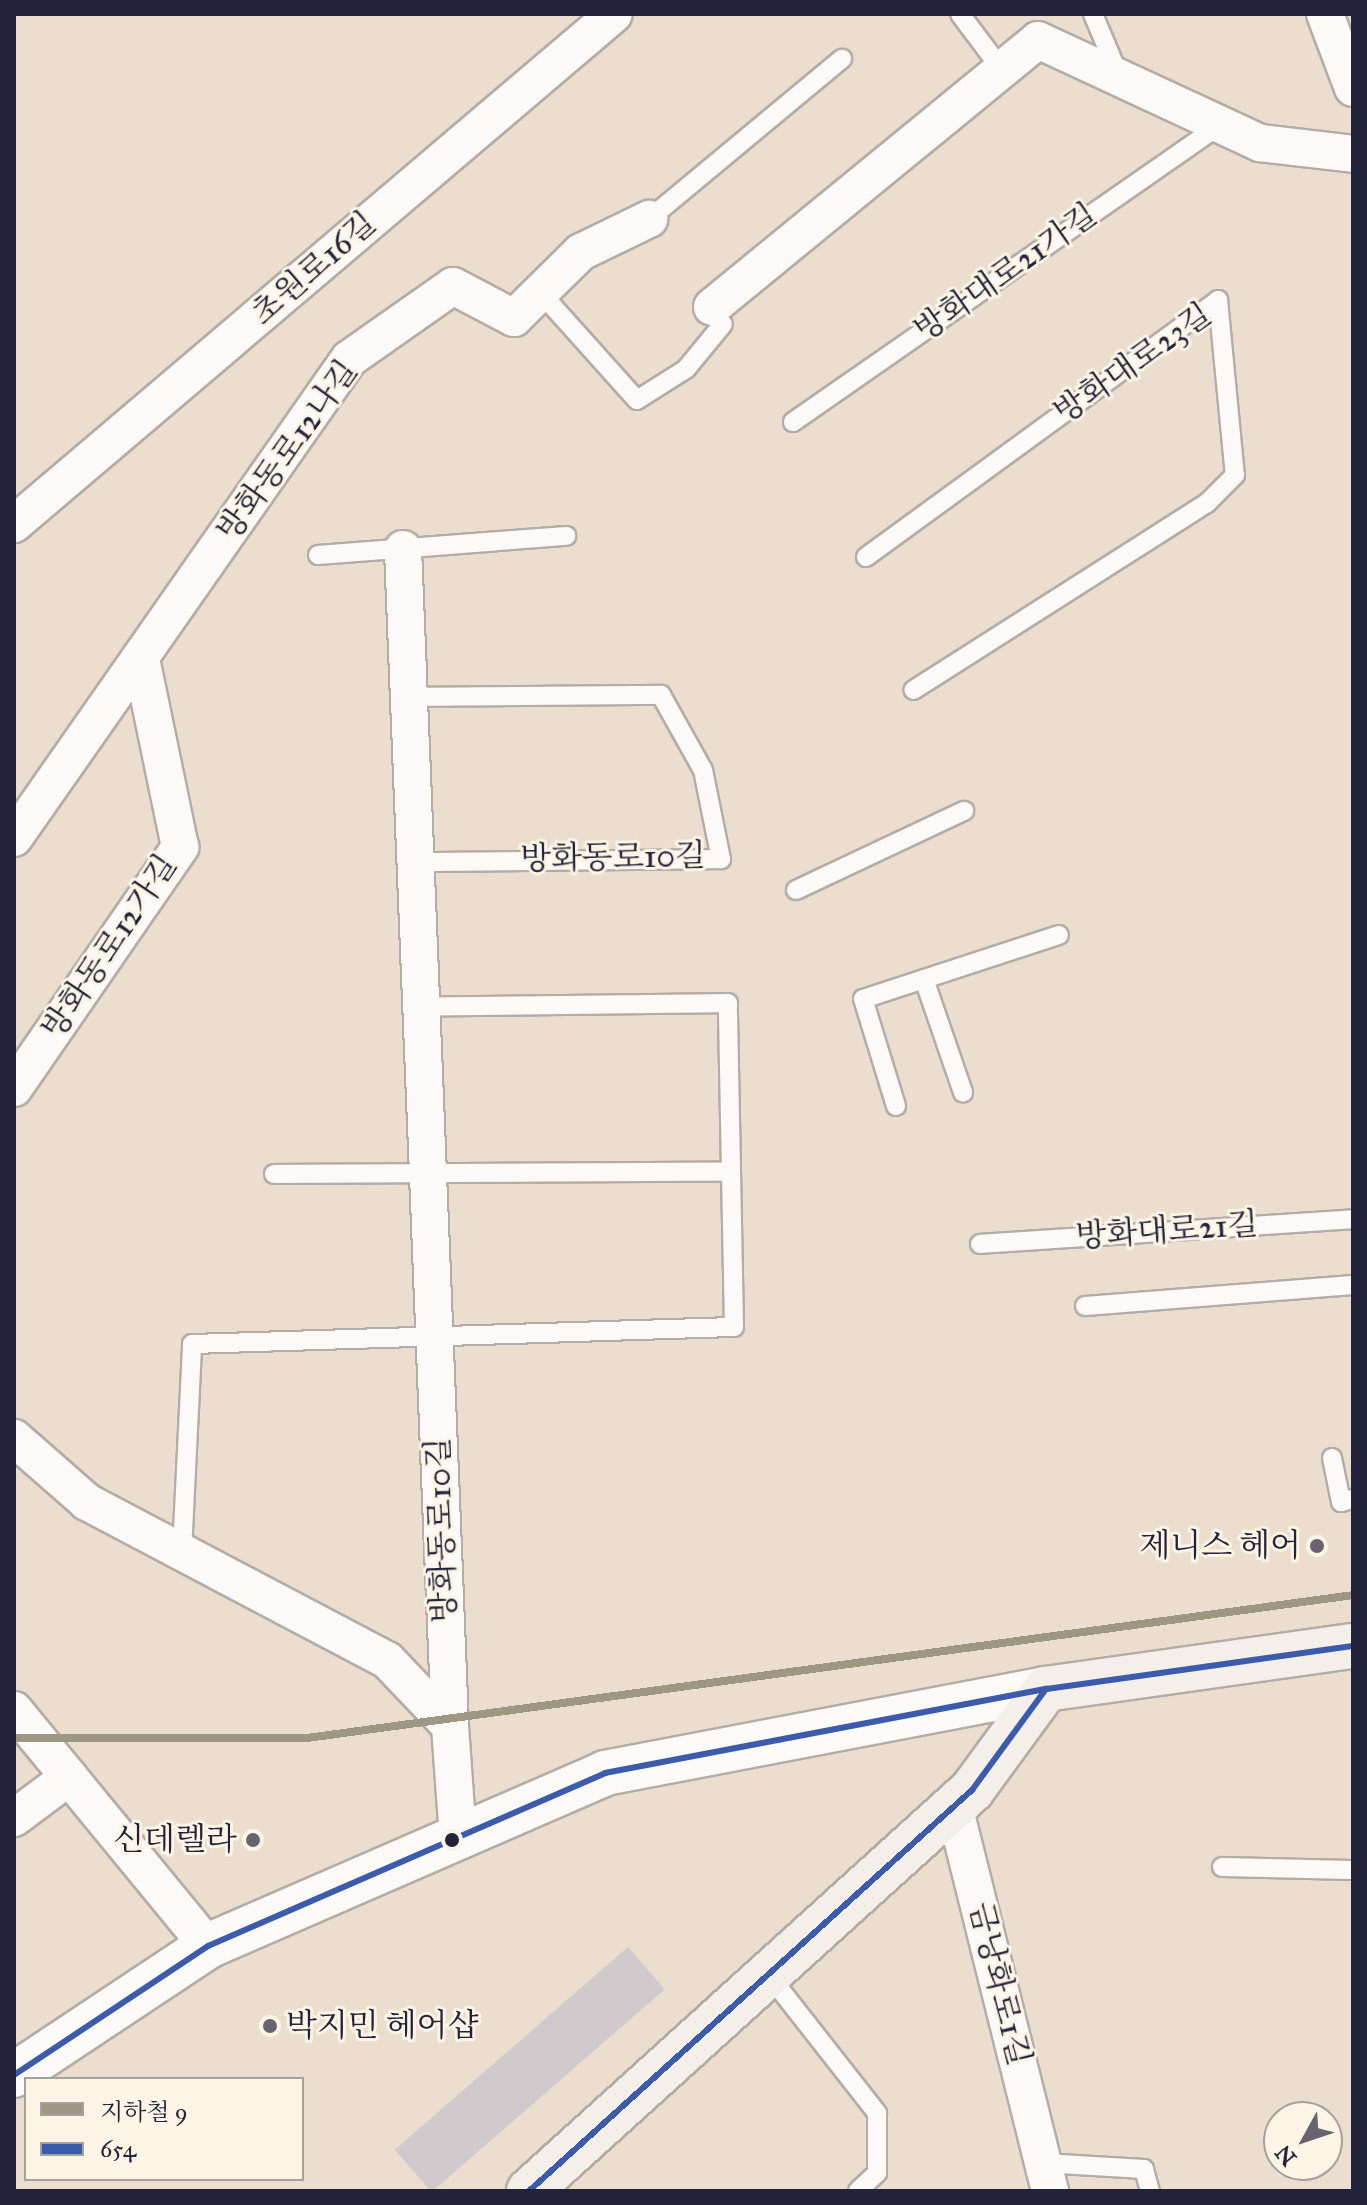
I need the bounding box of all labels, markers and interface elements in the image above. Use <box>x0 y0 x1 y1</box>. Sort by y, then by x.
street label: 방화대로21가길 <box>907 196 1105 350</box>
street label: 초원로16길 <box>244 204 384 334</box>
street label: 방화대로23길 <box>1047 296 1219 432</box>
street label: 방화동로12나길 <box>210 353 366 549</box>
street label: 방화동로10길 <box>520 837 706 879</box>
street label: 방화동로12가길 <box>34 848 186 1046</box>
street label: 방화대로21길 <box>1074 1205 1260 1257</box>
street label: 방화동로10길 <box>420 1437 464 1623</box>
place label: 제니스 헤어 <box>1140 1527 1301 1565</box>
marker: 제니스 헤어 <box>1308 1537 1326 1555</box>
place label: 신데렐라 <box>113 1821 237 1859</box>
marker: 신데렐라 <box>244 1831 262 1849</box>
unlabelled marker <box>444 1832 460 1848</box>
street label: 금낭화로1길 <box>960 1898 1038 2070</box>
place label: 박지민 헤어샵 <box>286 2007 478 2045</box>
marker: 박지민 헤어샵 <box>261 2017 279 2035</box>
legend <box>24 2077 304 2181</box>
text: 지하철 9 <box>100 2097 188 2127</box>
north arrow <box>1263 2101 1343 2181</box>
text: 654 <box>100 2134 136 2164</box>
text: N <box>1269 2140 1302 2171</box>

